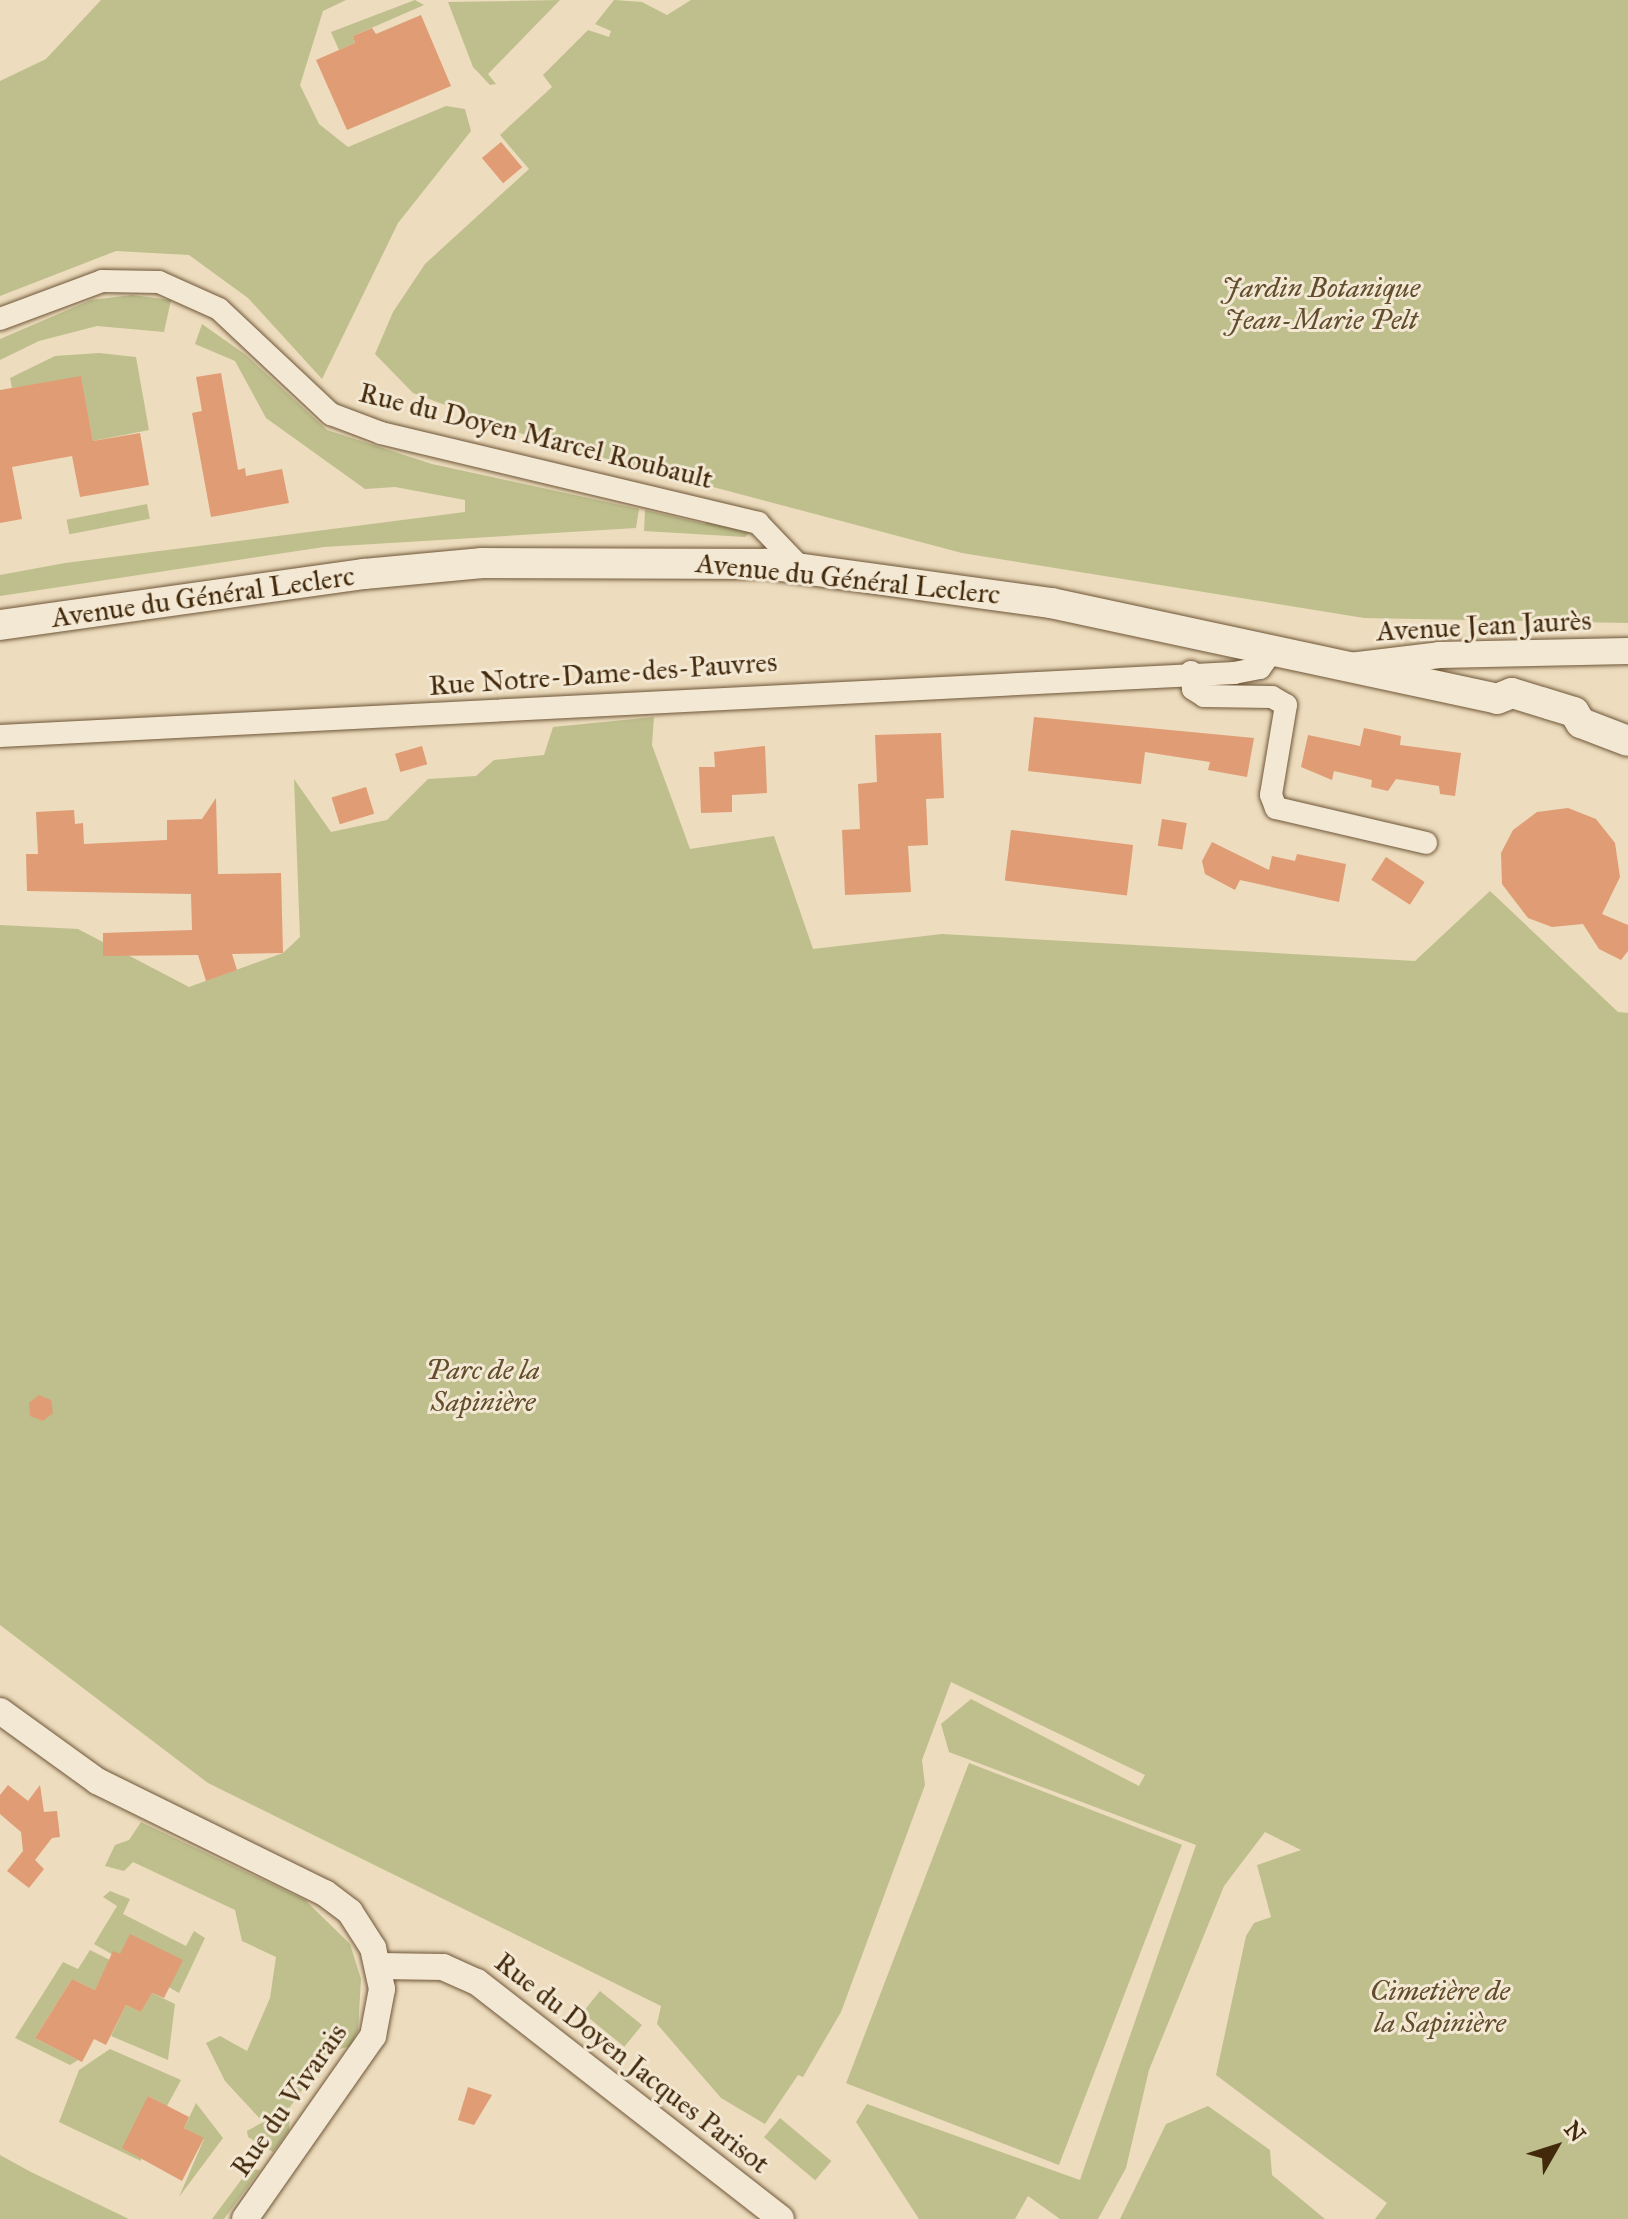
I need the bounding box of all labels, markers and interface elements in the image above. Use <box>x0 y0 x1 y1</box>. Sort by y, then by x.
park label: Jardin Botanique Jean-Marie Pelt <box>1222 271 1420 337</box>
street label: Rue du Doyen Marcel Roubault <box>356 376 716 496</box>
street label: Avenue du Général Leclerc <box>694 546 1002 612</box>
street label: Avenue du Général Leclerc <box>49 559 357 635</box>
street label: Avenue Jean Jaurès <box>1376 604 1592 648</box>
street label: Rue Notre-Dame-des-Pauvres <box>428 645 778 703</box>
park label: Parc de la Sapinière <box>426 1353 540 1419</box>
street label: Rue du Doyen Jacques Parisot <box>488 1945 776 2181</box>
park label: Cimetière de la Sapinière <box>1370 1974 1510 2040</box>
street label: Rue du Vivarais <box>224 2017 354 2183</box>
north arrow <box>1516 2107 1596 2187</box>
text: N <box>1559 2116 1591 2147</box>

